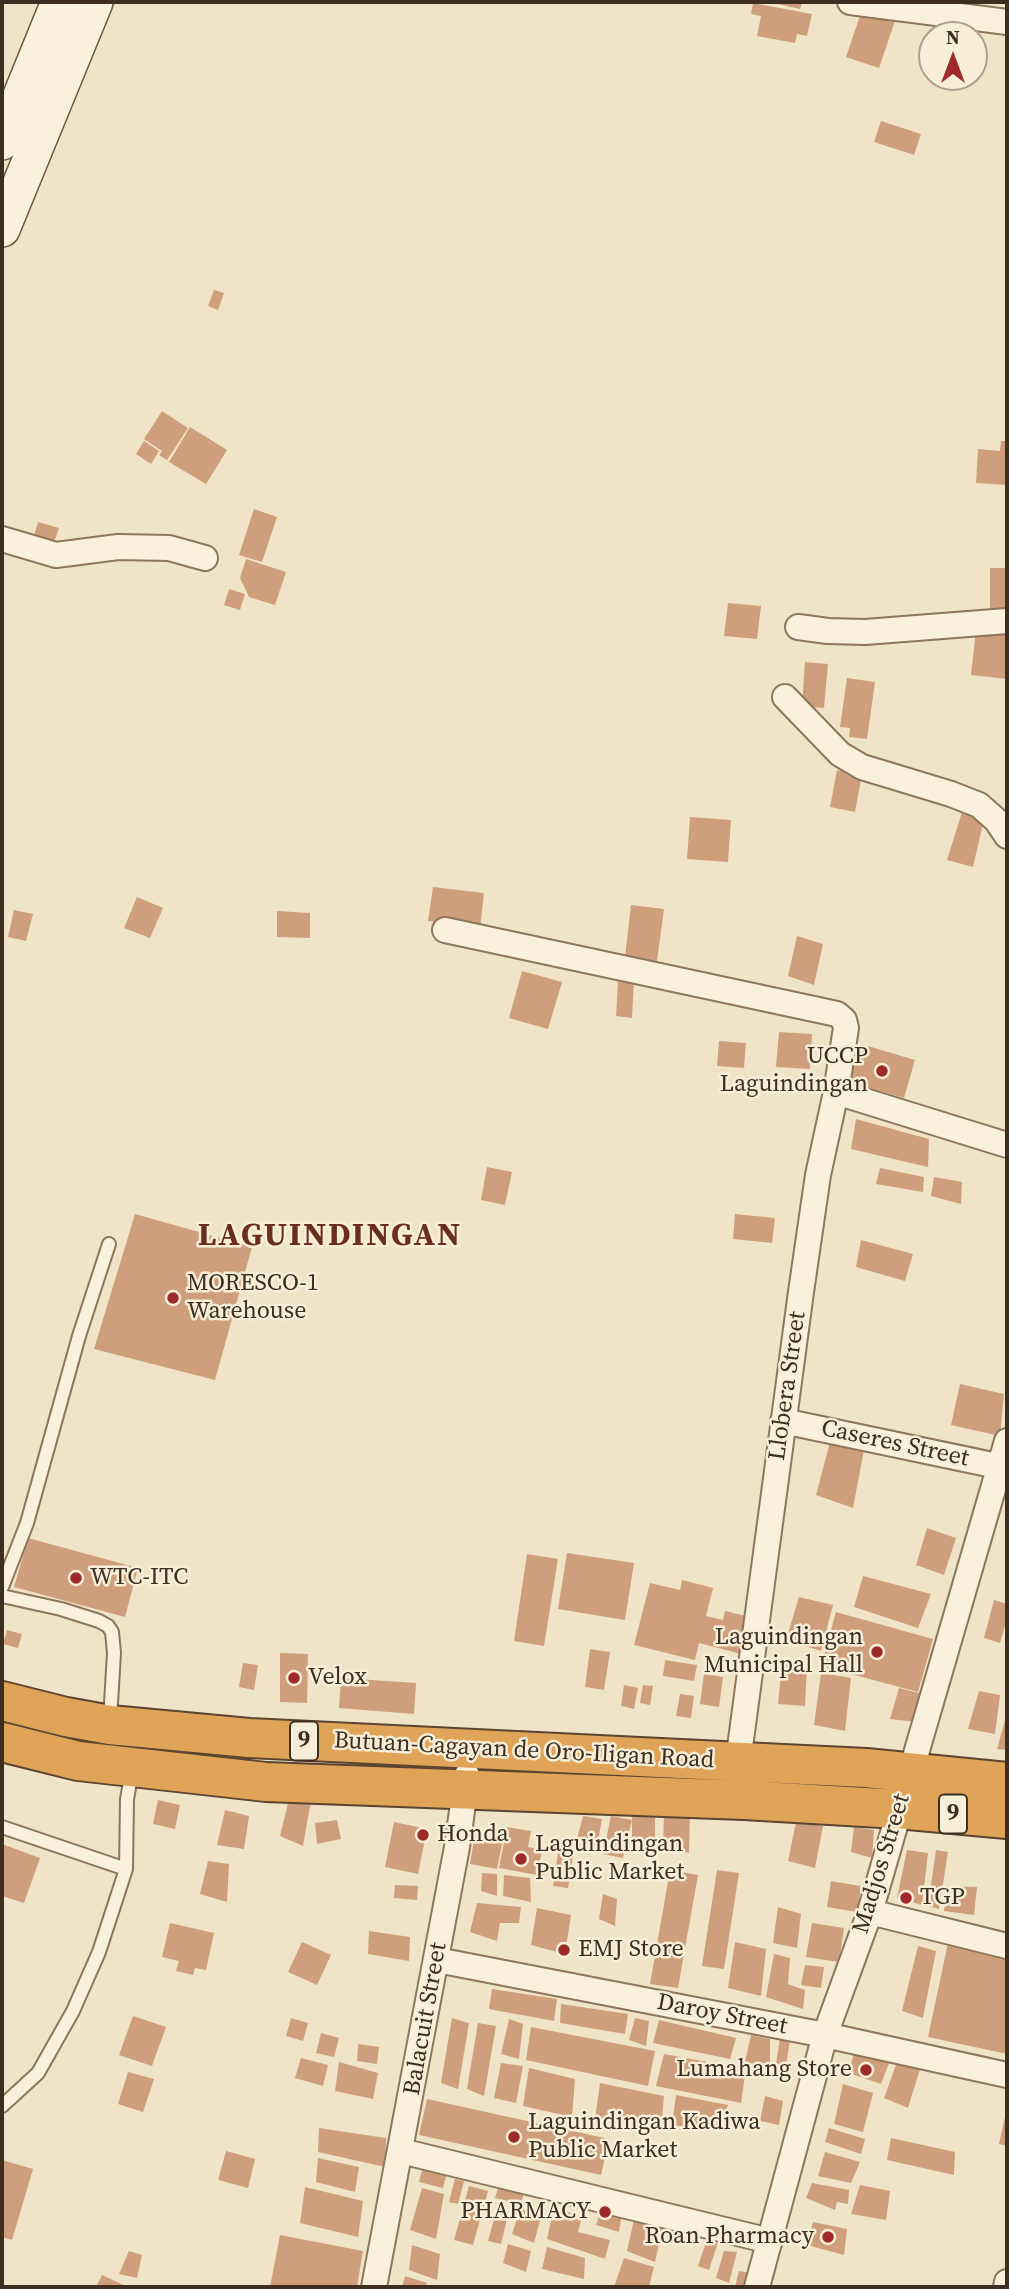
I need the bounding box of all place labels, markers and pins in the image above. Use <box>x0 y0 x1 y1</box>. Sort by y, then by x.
place label: UCCP Laguindingan <box>720 1043 868 1099</box>
marker: UCCP Laguindingan <box>874 1063 890 1079</box>
place label: MORESCO-1 Warehouse <box>187 1270 319 1326</box>
marker: MORESCO-1 Warehouse <box>165 1290 181 1306</box>
place label: WTC-ITC <box>90 1564 188 1592</box>
marker: WTC-ITC <box>68 1570 84 1586</box>
place label: Laguindingan Municipal Hall <box>704 1624 863 1680</box>
marker: Laguindingan Municipal Hall <box>869 1644 885 1660</box>
place label: Velox <box>308 1664 367 1692</box>
marker: Velox <box>286 1670 302 1686</box>
place label: Honda <box>437 1821 509 1849</box>
marker: Honda <box>415 1827 431 1843</box>
place label: Laguindingan Public Market <box>535 1831 684 1887</box>
marker: Laguindingan Public Market <box>513 1851 529 1867</box>
place label: TGP <box>920 1884 965 1912</box>
marker: TGP <box>898 1890 914 1906</box>
place label: EMJ Store <box>578 1936 684 1964</box>
marker: EMJ Store <box>556 1942 572 1958</box>
place label: Lumahang Store <box>676 2056 852 2084</box>
marker: Lumahang Store <box>858 2062 874 2078</box>
place label: Laguindingan Kadiwa Public Market <box>528 2109 760 2165</box>
marker: Laguindingan Kadiwa Public Market <box>506 2129 522 2145</box>
place label: PHARMACY <box>460 2198 591 2226</box>
marker: PHARMACY <box>597 2204 613 2220</box>
place label: Roan Pharmacy <box>645 2223 814 2251</box>
marker: Roan Pharmacy <box>820 2229 836 2245</box>

